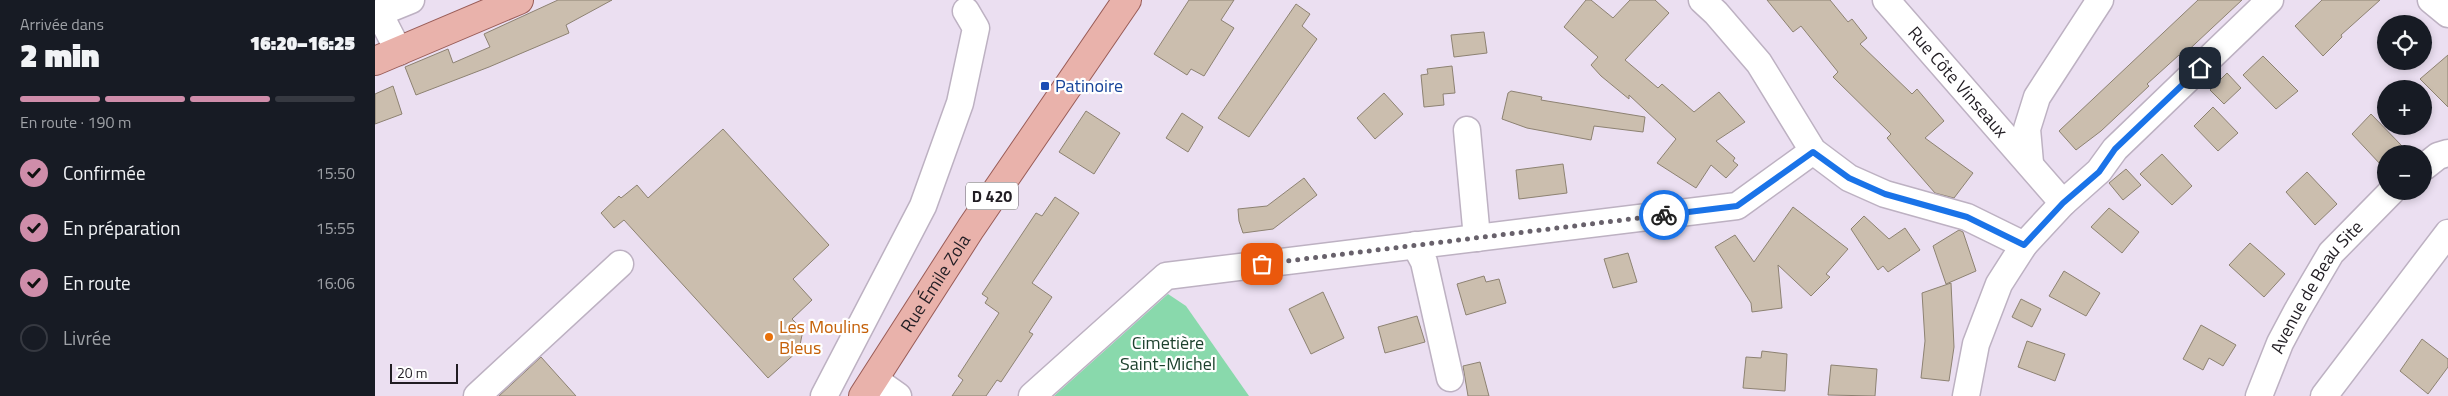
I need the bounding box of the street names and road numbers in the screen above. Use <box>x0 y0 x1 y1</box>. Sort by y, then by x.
street label: Rue Côte Vinseaux <box>1902 20 2014 144</box>
road number: D 420 <box>966 182 1018 210</box>
street label: Avenue de Beau Site <box>2263 214 2369 357</box>
street label: Rue Émile Zola <box>893 229 977 337</box>

